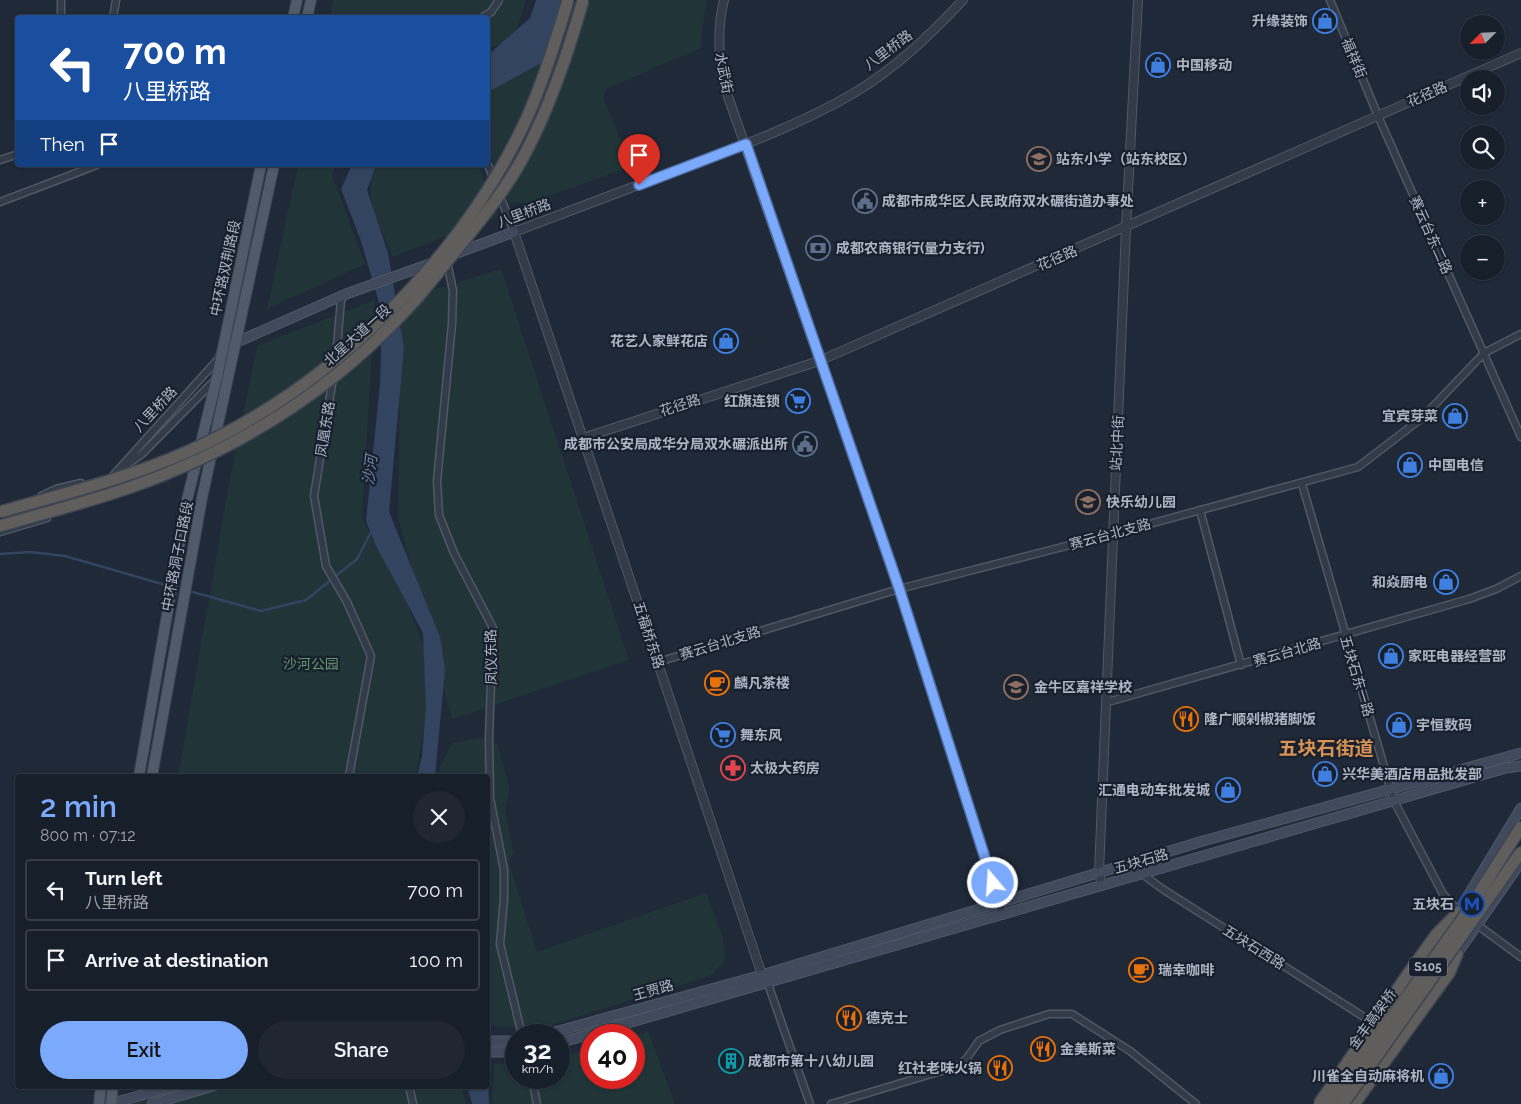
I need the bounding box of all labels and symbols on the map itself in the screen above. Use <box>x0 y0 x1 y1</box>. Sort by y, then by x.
shop icon: 升缘装饰 <box>1312 8 1338 34</box>
place label: 升缘装饰 <box>1252 13 1308 29</box>
north arrow <box>1460 15 1505 60</box>
street label: 八里桥路 <box>861 27 915 73</box>
street label: 福祥街 <box>1338 36 1370 80</box>
street label: 水武街 <box>712 51 736 95</box>
shop icon: 中国移动 <box>1145 52 1171 78</box>
place label: 中国移动 <box>1176 57 1232 73</box>
street label: 花径路 <box>1405 78 1449 110</box>
pin <box>618 134 660 185</box>
school or university icon: 站东小学（站东校区） <box>1026 146 1052 172</box>
place label: 站东小学（站东校区） <box>1056 151 1196 167</box>
public building icon: 成都市成华区人民政府双水碾街道办事处 <box>852 188 878 214</box>
place label: 成都市成华区人民政府双水碾街道办事处 <box>882 193 1134 209</box>
street label: 赛云台东二路 <box>1407 193 1455 277</box>
street label: 八里桥路 <box>495 195 553 231</box>
street label: 中环路双荆路段 <box>207 218 243 318</box>
bank icon: 成都农商银行(量力支行) <box>805 235 831 261</box>
place label: 成都农商银行(量力支行) <box>836 240 985 256</box>
street label: 花径路 <box>1035 242 1079 274</box>
street label: 北星大道一段 <box>320 301 394 369</box>
shop icon: 花艺人家鲜花店 <box>713 328 739 354</box>
place label: 花艺人家鲜花店 <box>610 333 708 349</box>
street label: 八里桥路 <box>130 383 180 435</box>
supermarket icon: 红旗连锁 <box>785 388 811 414</box>
street label: 花径路 <box>658 391 702 419</box>
place label: 红旗连锁 <box>724 393 780 409</box>
street label: 凤凰东路 <box>313 400 337 458</box>
shop icon: 宜宾芽菜 <box>1442 403 1468 429</box>
place label: 宜宾芽菜 <box>1382 408 1438 424</box>
street label: 站北中街 <box>1108 415 1126 471</box>
public building icon: 成都市公安局成华分局双水碾派出所 <box>792 431 818 457</box>
place label: 成都市公安局成华分局双水碾派出所 <box>564 436 788 452</box>
water label: 沙河 <box>359 451 381 486</box>
shop icon: 中国电信 <box>1397 452 1423 478</box>
place label: 中国电信 <box>1428 457 1484 473</box>
school or university icon: 快乐幼儿园 <box>1075 489 1101 515</box>
place label: 快乐幼儿园 <box>1106 494 1176 510</box>
street label: 中环路洞子口路段 <box>158 500 196 612</box>
street label: 赛云台北支路 <box>1067 515 1153 553</box>
shop icon: 和焱厨电 <box>1433 569 1459 595</box>
place label: 和焱厨电 <box>1372 574 1428 590</box>
street label: 五福桥东路 <box>631 599 667 671</box>
street label: 赛云台北支路 <box>677 623 763 663</box>
street label: 凤仪东路 <box>483 629 499 685</box>
street label: 五块石东一路 <box>1337 633 1377 719</box>
street label: 赛云台北路 <box>1251 635 1323 669</box>
shop icon: 家旺电器经营部 <box>1378 643 1404 669</box>
place label: 家旺电器经营部 <box>1408 648 1506 664</box>
park label: 沙河公园 <box>283 656 339 672</box>
cafe icon: 麟凡茶楼 <box>704 670 730 696</box>
school or university icon: 金牛区嘉祥学校 <box>1003 674 1029 700</box>
place label: 麟凡茶楼 <box>734 675 790 691</box>
place label: 金牛区嘉祥学校 <box>1034 679 1132 695</box>
restaurant icon: 隆广顺剁椒猪脚饭 <box>1173 706 1199 732</box>
place label: 隆广顺剁椒猪脚饭 <box>1204 711 1316 727</box>
shop icon: 宇恒数码 <box>1386 712 1412 738</box>
place label: 宇恒数码 <box>1416 717 1472 733</box>
supermarket icon: 舞东风 <box>710 722 736 748</box>
place label: 舞东风 <box>740 727 782 743</box>
district label: 五块石街道 <box>1278 737 1374 759</box>
pharmacy icon: 太极大药房 <box>720 755 746 781</box>
place label: 太极大药房 <box>750 760 820 776</box>
shop icon: 兴华美酒店用品批发部 <box>1312 761 1338 787</box>
place label: 兴华美酒店用品批发部 <box>1342 766 1482 782</box>
shop icon: 汇通电动车批发城 <box>1215 777 1241 803</box>
place label: 汇通电动车批发城 <box>1098 782 1210 798</box>
street label: 五块石路 <box>1112 846 1170 876</box>
position arrow <box>966 856 1018 908</box>
metro station icon: 五块石 <box>1459 891 1485 917</box>
place label: 五块石 <box>1412 896 1454 912</box>
street label: 五块石西路 <box>1220 922 1288 972</box>
cafe icon: 瑞幸咖啡 <box>1128 957 1154 983</box>
road number: S105 <box>1409 958 1447 976</box>
place label: 瑞幸咖啡 <box>1158 962 1215 978</box>
street label: 王贾路 <box>631 977 675 1003</box>
street label: 金丰高架桥 <box>1345 986 1399 1052</box>
restaurant icon: 德克士 <box>836 1005 862 1031</box>
place label: 德克士 <box>866 1010 908 1026</box>
speed limit sign: 40 <box>580 1024 645 1089</box>
restaurant icon: 金美斯菜 <box>1030 1036 1056 1062</box>
place label: 金美斯菜 <box>1060 1041 1116 1057</box>
building icon: 成都市第十八幼儿园 <box>718 1048 744 1074</box>
place label: 成都市第十八幼儿园 <box>748 1053 874 1069</box>
restaurant icon: 红社老味火锅 <box>987 1055 1013 1081</box>
place label: 红社老味火锅 <box>898 1060 982 1076</box>
shop icon: 川雀全自动麻将机 <box>1428 1063 1454 1089</box>
place label: 川雀全自动麻将机 <box>1312 1068 1425 1084</box>

